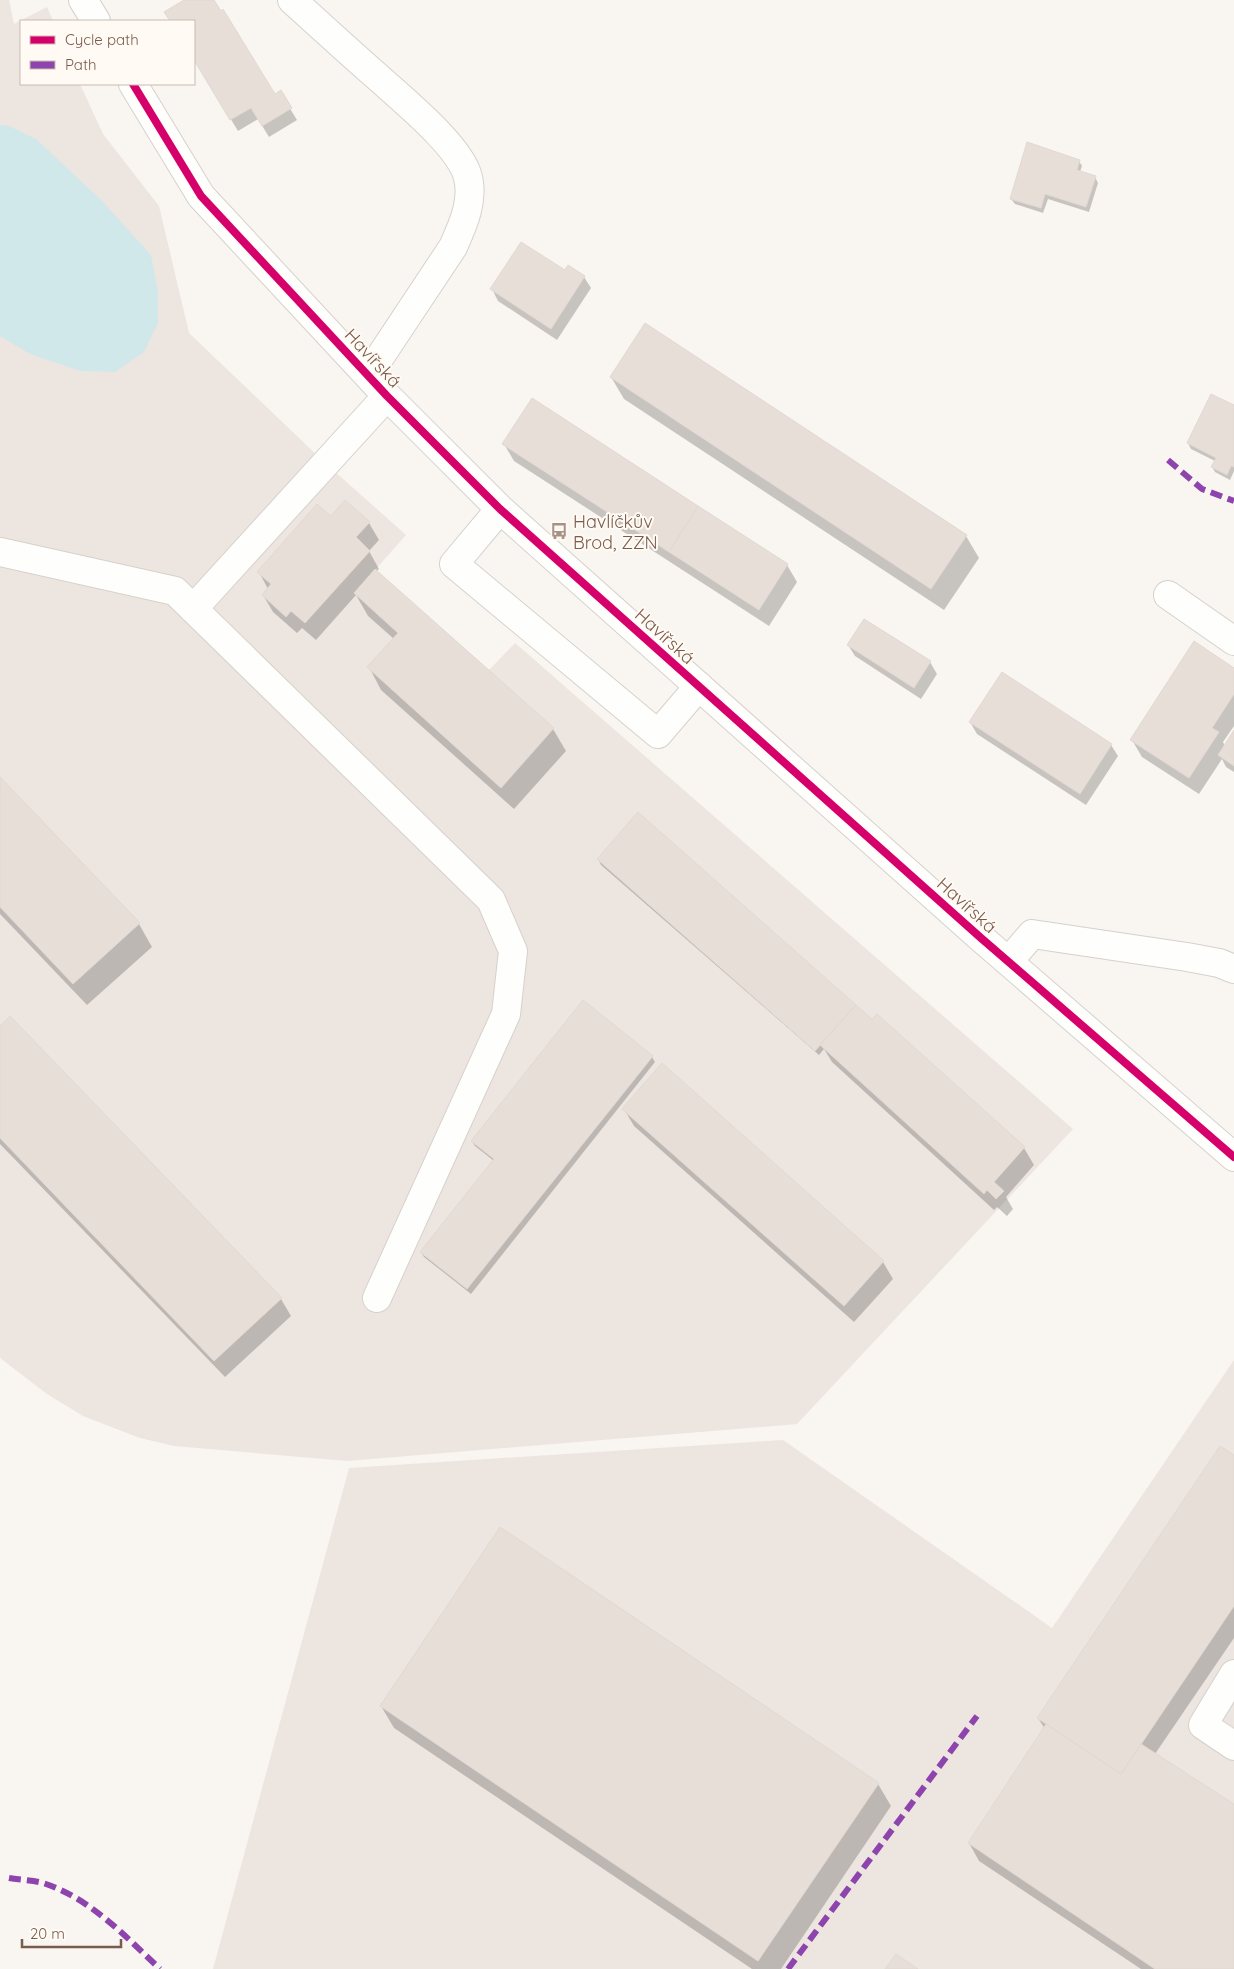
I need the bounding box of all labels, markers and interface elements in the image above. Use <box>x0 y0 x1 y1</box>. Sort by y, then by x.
legend <box>20 20 195 85</box>
text: Cycle path <box>65 30 139 49</box>
text: Path <box>65 55 97 74</box>
street label: Havířská <box>340 324 406 392</box>
place label: Havlíčkův Brod, ZZN <box>573 510 658 554</box>
bus stop icon: Havlíčkův Brod, ZZN <box>549 521 569 541</box>
street label: Havířská <box>630 603 700 669</box>
street label: Havířská <box>932 872 1002 938</box>
scale bar <box>22 1916 121 1948</box>
text: 20 m <box>30 1924 65 1943</box>

